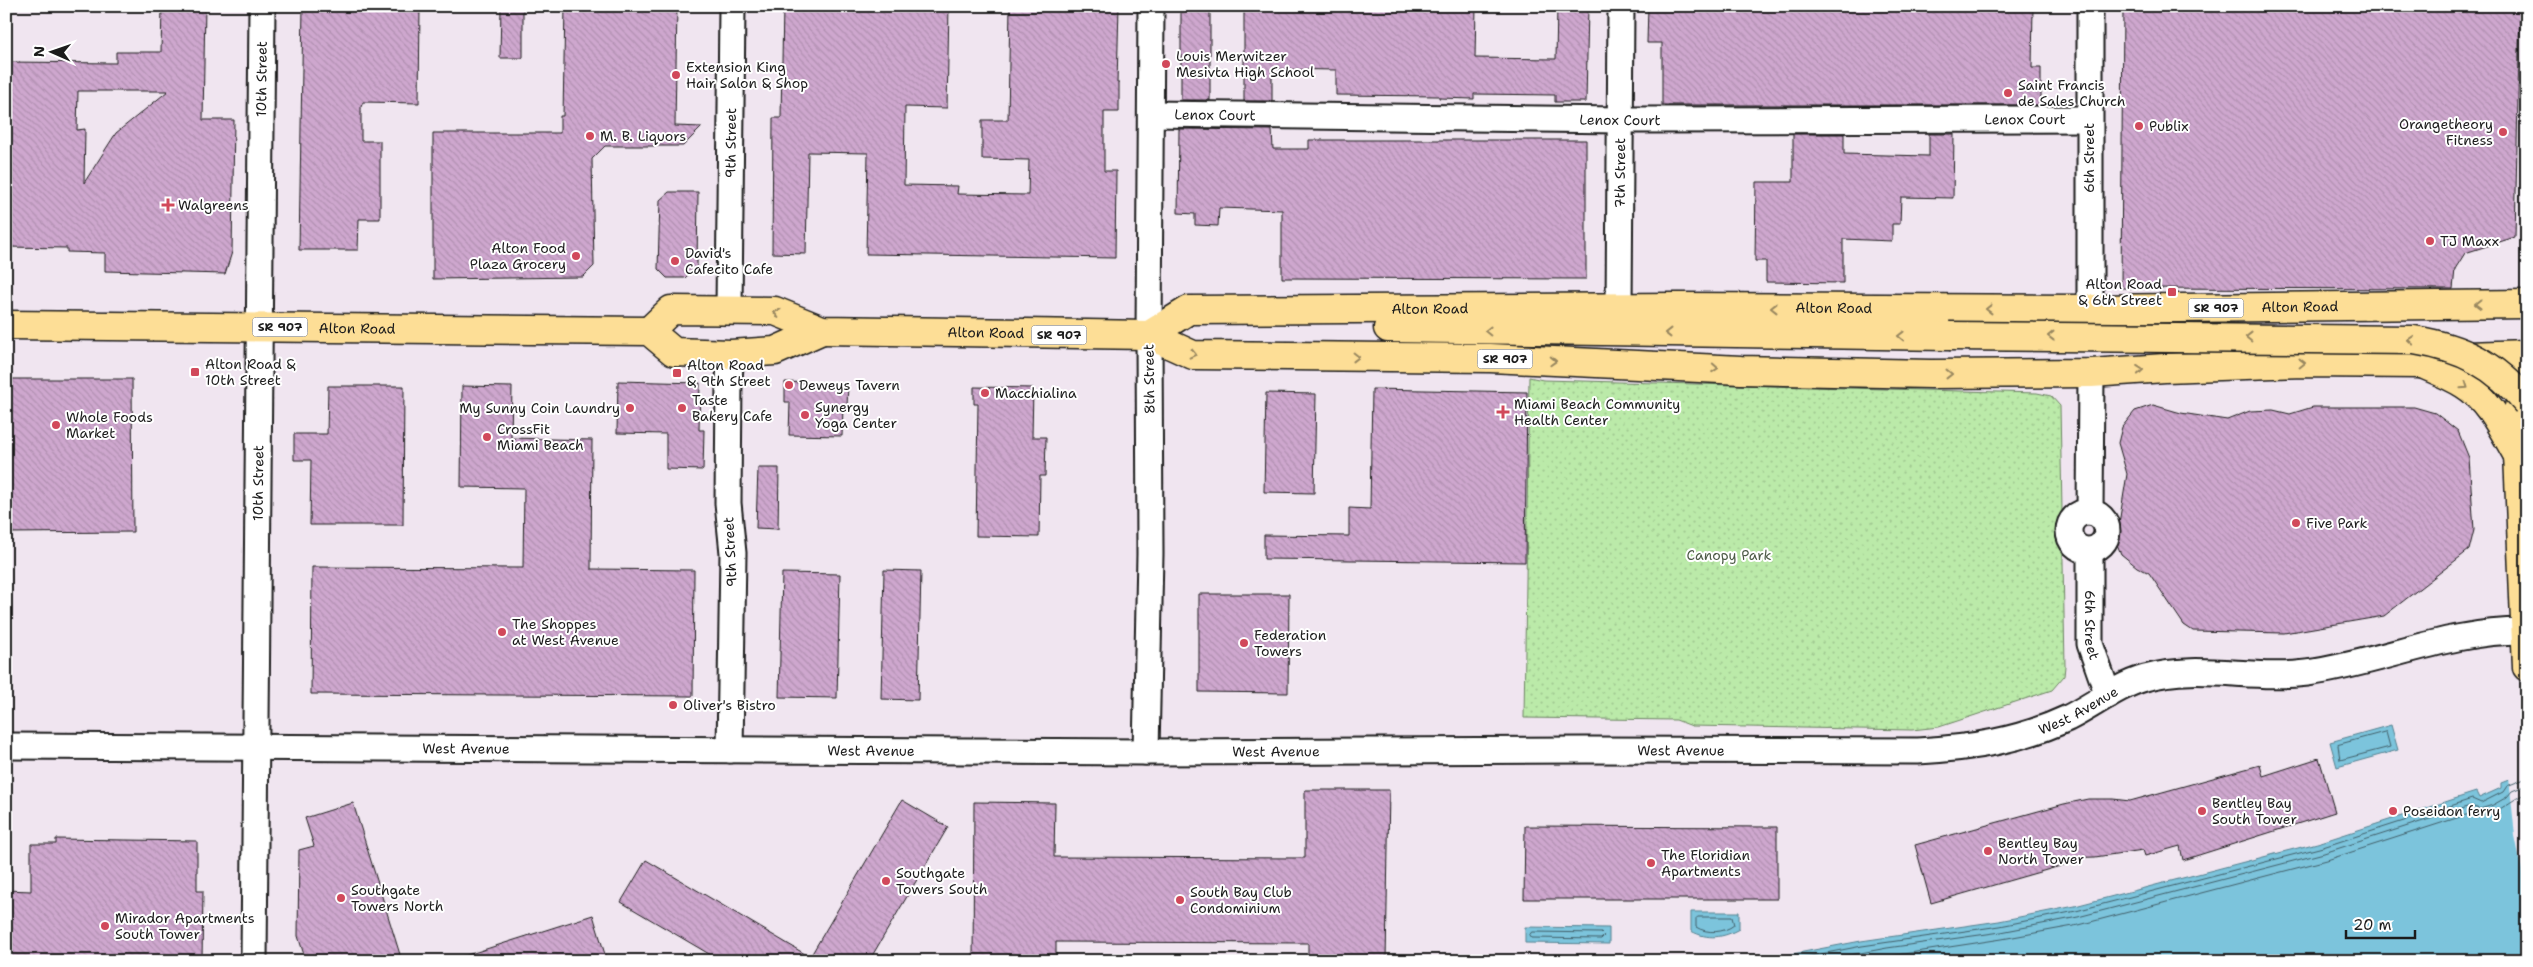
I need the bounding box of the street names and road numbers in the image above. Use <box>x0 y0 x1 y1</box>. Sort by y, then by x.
street label: 10th Street <box>252 41 271 117</box>
street label: Lenox Court <box>1174 105 1256 124</box>
street label: 9th Street <box>721 108 740 178</box>
street label: Lenox Court <box>1579 110 1661 129</box>
street label: Lenox Court <box>1984 110 2066 128</box>
street label: 6th Street <box>2080 123 2098 193</box>
street label: 7th Street <box>1611 138 1629 208</box>
street label: Alton Road <box>2261 297 2338 316</box>
road number: SR 907 <box>2188 298 2244 318</box>
street label: Alton Road <box>1391 299 1468 318</box>
street label: Alton Road <box>1795 299 1872 317</box>
road number: SR 907 <box>252 318 308 337</box>
street label: Alton Road <box>318 319 396 338</box>
street label: Alton Road <box>947 323 1025 342</box>
road number: SR 907 <box>1032 326 1086 344</box>
street label: 8th Street <box>1139 344 1159 414</box>
road number: SR 907 <box>1478 349 1532 368</box>
street label: 10th Street <box>249 445 267 521</box>
street label: 9th Street <box>719 516 741 588</box>
street label: 6th Street <box>2081 590 2104 662</box>
street label: West Avenue <box>2036 682 2121 738</box>
street label: West Avenue <box>422 739 510 758</box>
street label: West Avenue <box>827 741 915 760</box>
street label: West Avenue <box>1637 741 1725 759</box>
street label: West Avenue <box>1232 742 1320 761</box>

